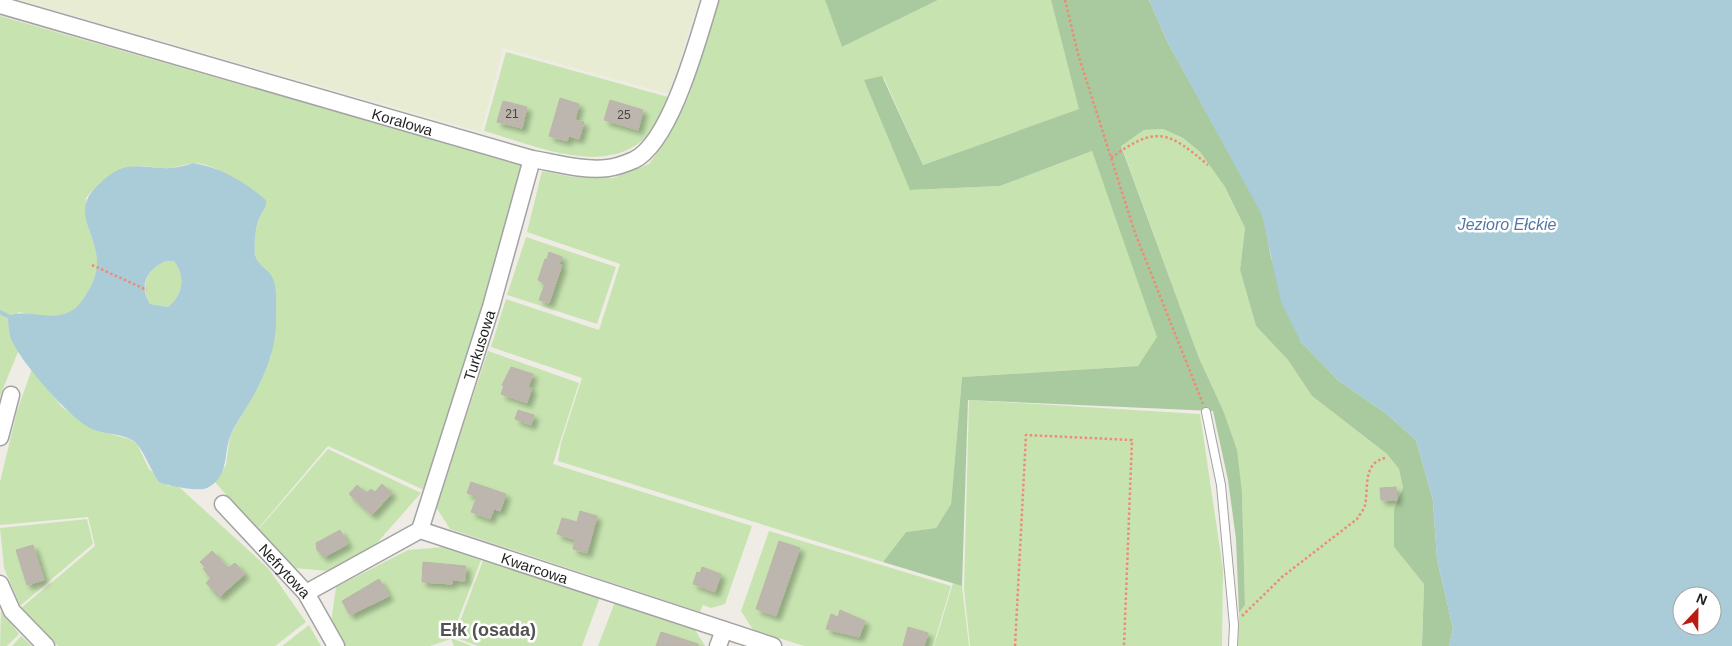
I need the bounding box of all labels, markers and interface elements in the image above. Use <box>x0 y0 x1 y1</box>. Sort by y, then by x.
street label: Koralowa <box>370 105 436 139</box>
house number: 21 <box>505 107 519 121</box>
house number: 25 <box>617 108 631 122</box>
water label: Jezioro Ełckie <box>1457 216 1556 233</box>
street label: Turkusowa <box>460 307 498 382</box>
street label: Nefrytowa <box>256 540 315 602</box>
street label: Kwarcowa <box>499 549 571 587</box>
north arrow <box>1672 586 1722 636</box>
text: N <box>1694 590 1710 608</box>
district label: Ełk (osada) <box>440 620 536 640</box>

